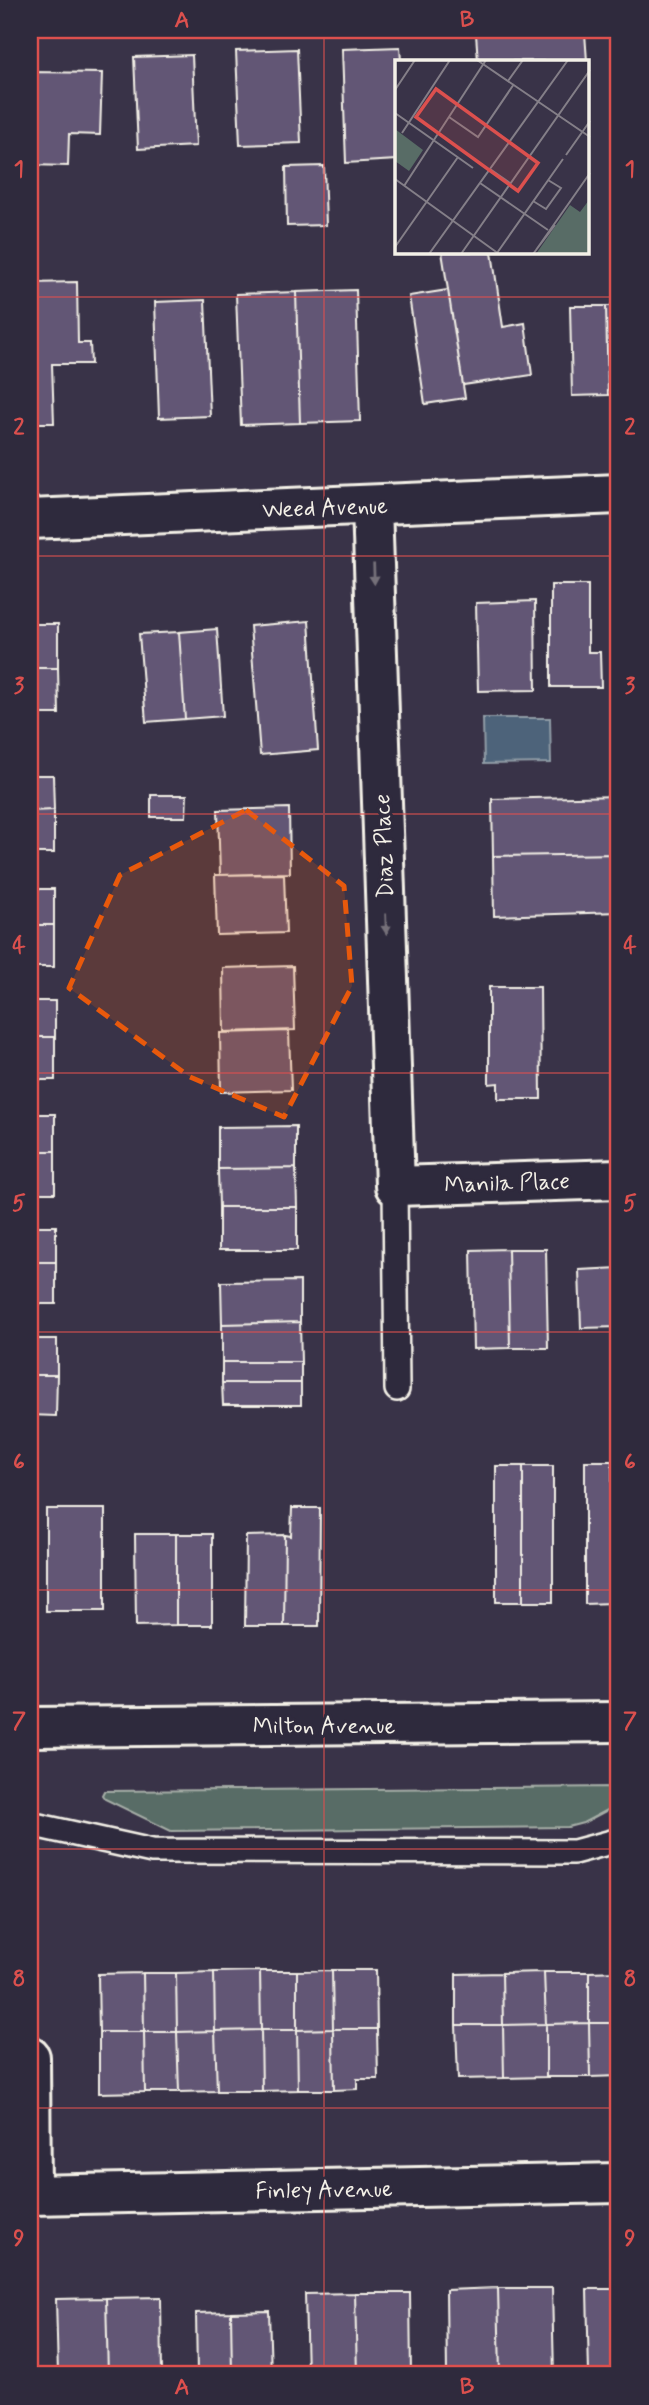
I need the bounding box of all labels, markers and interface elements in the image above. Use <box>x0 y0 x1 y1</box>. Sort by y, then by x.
text: A <box>174 6 190 36</box>
text: B <box>460 6 475 36</box>
inset map <box>395 60 590 254</box>
text: 1 <box>14 155 24 185</box>
text: 1 <box>625 155 635 185</box>
text: 2 <box>13 413 25 443</box>
text: 2 <box>624 413 636 443</box>
street label: Weed Avenue <box>262 492 389 526</box>
one-way arrow <box>368 563 379 585</box>
text: 3 <box>14 672 25 702</box>
text: 3 <box>625 672 636 702</box>
street label: Diaz Place <box>368 793 402 899</box>
one-way arrow <box>380 913 391 935</box>
text: 4 <box>12 931 26 961</box>
text: 4 <box>623 931 637 961</box>
street label: Manila Place <box>444 1167 570 1201</box>
text: 5 <box>12 1189 26 1219</box>
text: 5 <box>623 1189 637 1219</box>
text: 6 <box>13 1448 25 1478</box>
text: 6 <box>624 1448 636 1478</box>
text: 7 <box>12 1707 26 1737</box>
text: 7 <box>623 1707 637 1737</box>
street label: Milton Avenue <box>253 1712 395 1742</box>
text: 8 <box>13 1965 25 1995</box>
text: 8 <box>624 1965 636 1995</box>
street label: Finley Avenue <box>255 2175 393 2207</box>
text: 9 <box>13 2224 25 2254</box>
text: 9 <box>624 2224 636 2254</box>
text: A <box>174 2373 190 2403</box>
text: B <box>460 2373 475 2403</box>

